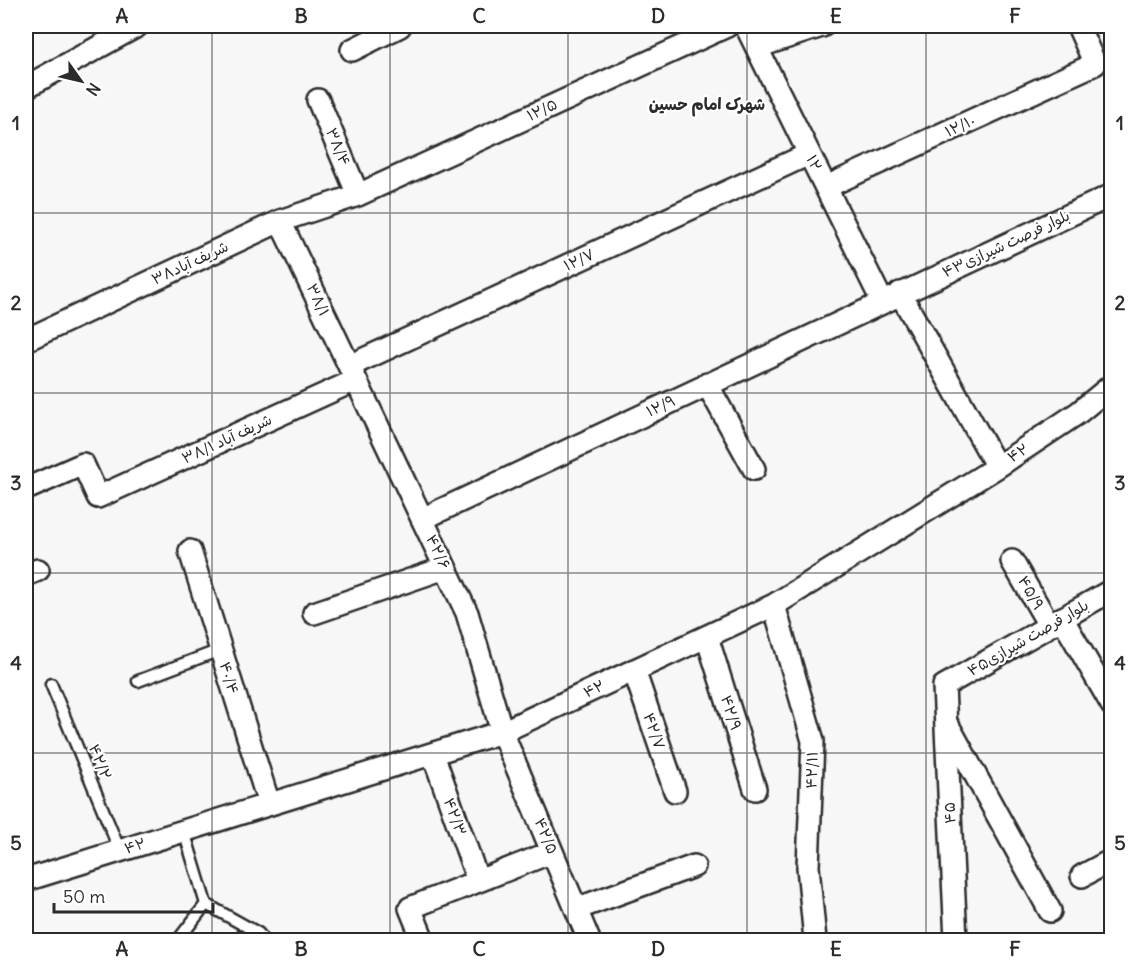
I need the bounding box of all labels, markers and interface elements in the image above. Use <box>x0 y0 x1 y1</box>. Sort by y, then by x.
text: A <box>116 3 129 28</box>
text: B <box>294 3 308 28</box>
text: C <box>472 3 486 28</box>
text: D <box>651 3 665 28</box>
text: E <box>830 3 842 28</box>
text: F <box>1009 3 1021 28</box>
north arrow <box>51 51 111 111</box>
text: N <box>82 79 105 100</box>
street label: ۱۲/۵ <box>524 94 560 125</box>
district label: شهرک امام حسین <box>649 94 765 117</box>
text: 1 <box>12 110 20 135</box>
street label: ۱۲/۱۰ <box>942 110 978 141</box>
text: 1 <box>1116 110 1124 135</box>
street label: ۳۸/۴ <box>322 125 355 169</box>
street label: ۱۲ <box>802 152 826 174</box>
street label: بلوار فرصت شیرازی۴۳ <box>939 206 1073 281</box>
street label: شریف آباد۳۸ <box>148 236 231 289</box>
street label: ۱۲/۷ <box>560 244 597 275</box>
street label: ۳۸/۱ <box>303 281 334 319</box>
text: 2 <box>11 290 22 315</box>
text: 2 <box>1115 290 1126 315</box>
street label: ۱۲/۹ <box>643 390 679 421</box>
street label: ۳۸/۱ شریف آباد <box>179 409 275 468</box>
street label: ۴۲ <box>1004 439 1032 466</box>
text: 3 <box>10 470 22 495</box>
text: 3 <box>1114 470 1126 495</box>
street label: ۴۲/۶ <box>422 531 455 572</box>
street label: ۴۵/۹ <box>1014 572 1049 613</box>
street label: بلوار فرصت شیرازی۴۵ <box>964 595 1092 680</box>
text: 4 <box>10 650 22 675</box>
text: 4 <box>1114 650 1126 675</box>
street label: ۴۰/۴ <box>216 659 243 696</box>
street label: ۴۲ <box>580 675 607 702</box>
street label: ۴۲/۹ <box>717 693 746 733</box>
street label: ۴۲/۷ <box>639 710 670 752</box>
street label: ۴۲/۲ <box>85 741 116 783</box>
street label: ۴۲/۱۱ <box>801 751 822 789</box>
street label: ۴۲/۳ <box>440 795 471 838</box>
street label: ۴۵ <box>939 802 960 824</box>
street label: ۴۲/۵ <box>530 815 562 857</box>
text: 5 <box>10 830 22 855</box>
text: 5 <box>1114 830 1126 855</box>
street label: ۴۲ <box>122 833 148 858</box>
scale bar <box>54 876 213 914</box>
text: 50 m <box>63 885 105 908</box>
text: A <box>116 936 129 961</box>
text: B <box>294 936 308 961</box>
text: C <box>472 936 486 961</box>
text: D <box>651 936 665 961</box>
text: E <box>830 936 842 961</box>
text: F <box>1009 936 1021 961</box>

